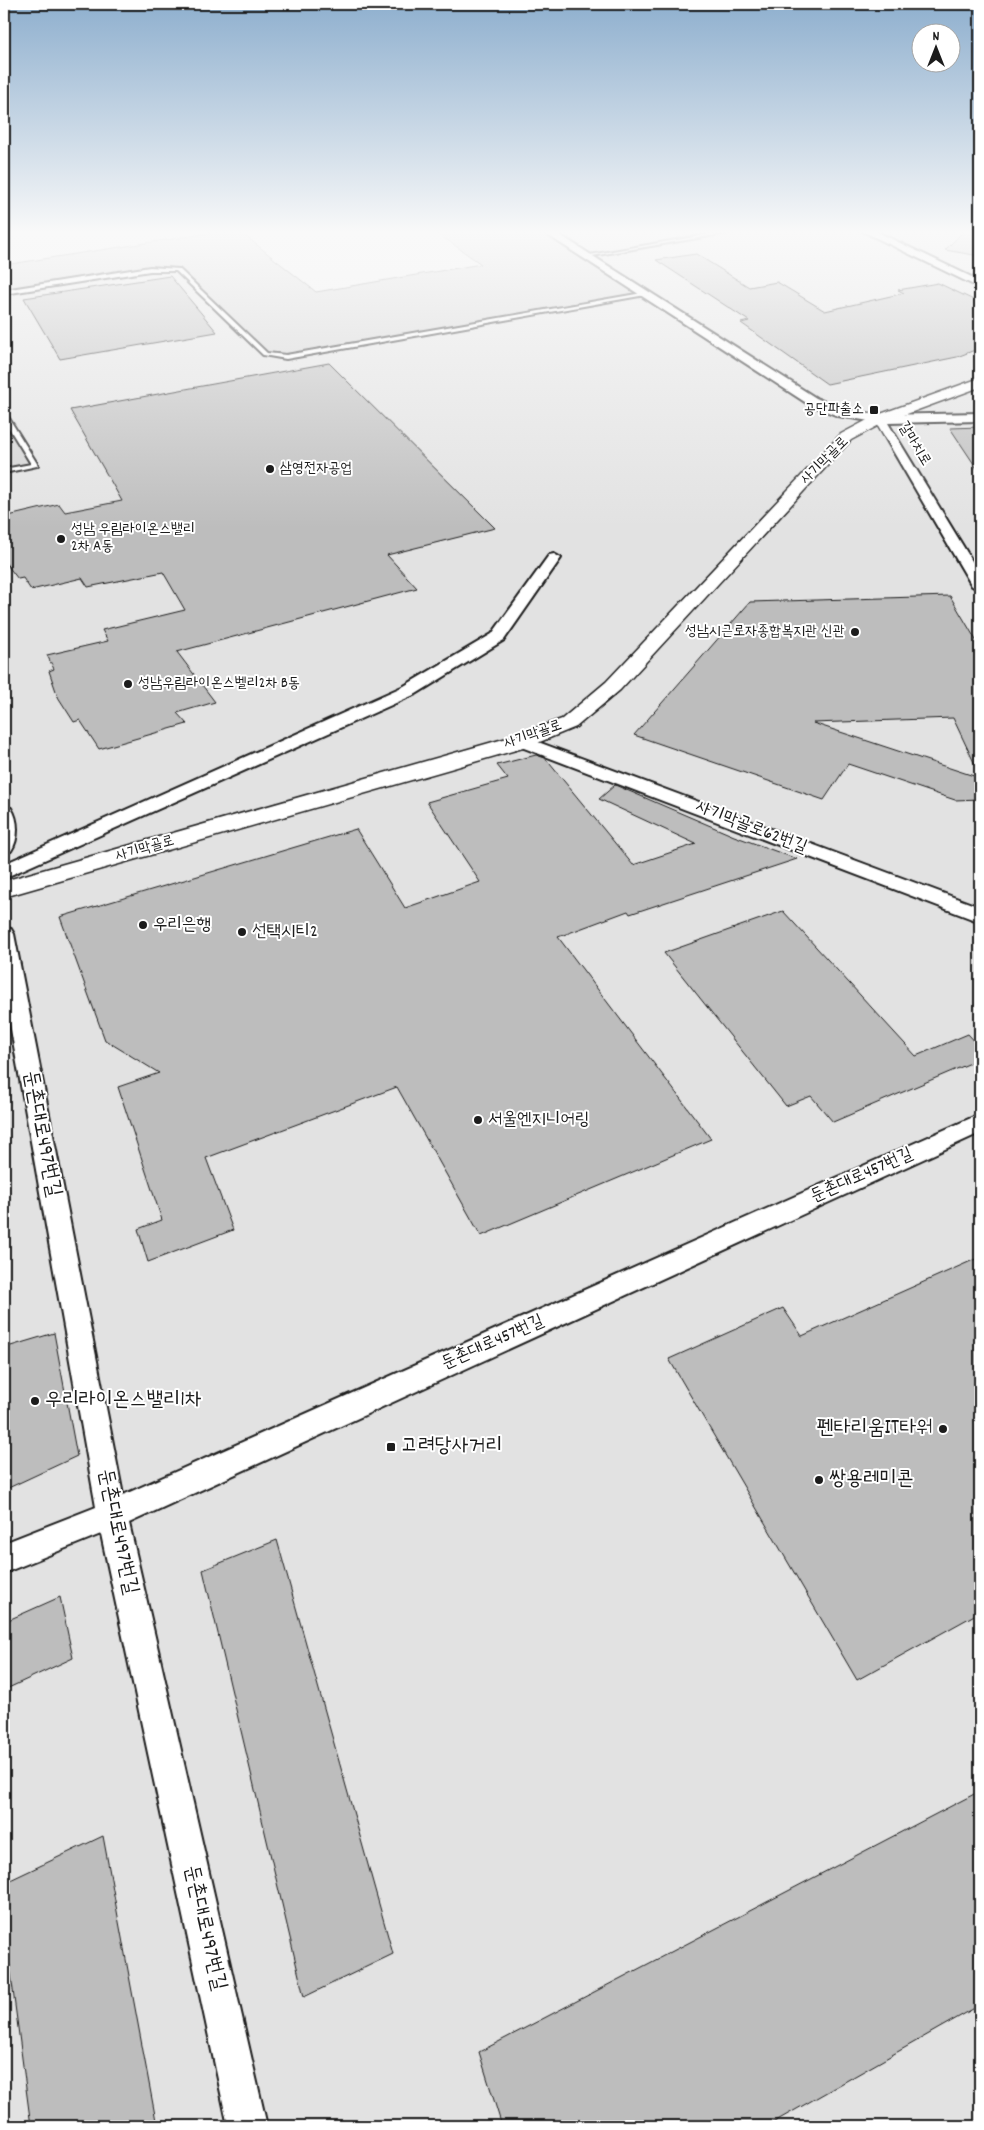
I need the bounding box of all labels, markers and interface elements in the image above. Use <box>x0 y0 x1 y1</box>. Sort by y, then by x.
north arrow <box>912 22 962 72</box>
text: N <box>933 27 940 47</box>
place label: 공단파출소 <box>804 399 864 421</box>
marker: 공단파출소 <box>868 404 880 416</box>
street label: 갈마치로 <box>892 418 936 470</box>
street label: 사기막골로 <box>796 432 854 490</box>
place label: 삼영전자공업 <box>280 458 352 480</box>
marker: 삼영전자공업 <box>264 463 276 475</box>
place label: 성남 우림라이온스밸리 2차 A동 <box>71 519 195 558</box>
marker: 성남 우림라이온스밸리 2차 A동 <box>55 533 67 545</box>
place label: 성남시근로자종합복지관 신관 <box>685 621 845 643</box>
marker: 성남시근로자종합복지관 신관 <box>849 626 861 638</box>
place label: 성남우림라이온스벨리2차 B동 <box>138 673 300 695</box>
marker: 성남우림라이온스벨리2차 B동 <box>122 678 134 690</box>
street label: 사기막골로 <box>501 715 565 755</box>
street label: 사기막골로62번길 <box>691 795 811 861</box>
street label: 사기막골로 <box>113 830 177 868</box>
place label: 우리은행 <box>153 913 211 938</box>
marker: 우리은행 <box>137 919 149 931</box>
place label: 선택시티2 <box>252 920 318 945</box>
marker: 선택시티2 <box>236 926 248 938</box>
street label: 둔촌대로497번길 <box>14 1068 68 1200</box>
place label: 서울엔지니어링 <box>488 1108 589 1133</box>
marker: 서울엔지니어링 <box>472 1114 484 1126</box>
street label: 둔촌대로457번길 <box>807 1142 918 1210</box>
street label: 둔촌대로457번길 <box>438 1309 549 1377</box>
place label: 우리라이온스밸리1차 <box>45 1386 202 1416</box>
marker: 우리라이온스밸리1차 <box>29 1395 41 1407</box>
place label: 펜타리움IT타워 <box>817 1414 933 1444</box>
marker: 펜타리움IT타워 <box>937 1423 949 1435</box>
place label: 고려당사거리 <box>401 1432 502 1462</box>
marker: 고려당사거리 <box>385 1441 397 1453</box>
place label: 쌍용레미콘 <box>829 1465 914 1495</box>
street label: 둔촌대로497번길 <box>89 1466 145 1598</box>
marker: 쌍용레미콘 <box>813 1474 825 1486</box>
street label: 둔촌대로497번길 <box>175 1862 233 1994</box>

